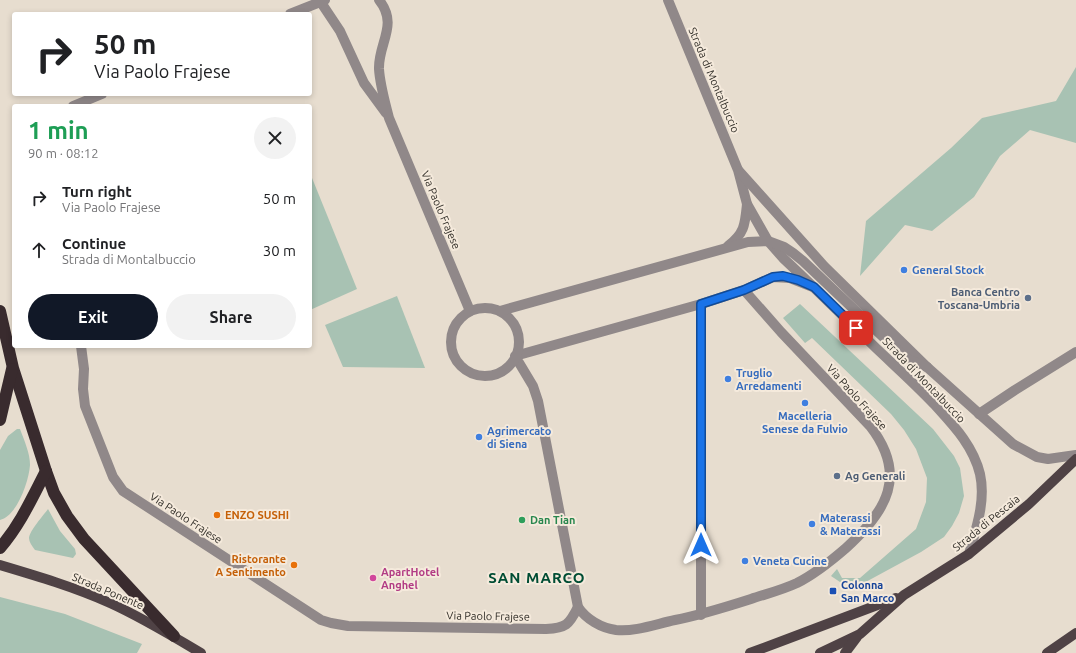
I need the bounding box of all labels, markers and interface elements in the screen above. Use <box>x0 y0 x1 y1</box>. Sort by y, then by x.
street label: Strada di Montalbuccio <box>686 26 742 134</box>
icon: right <box>28 28 80 80</box>
text: 50 m <box>94 28 156 59</box>
text: Via Paolo Frajese <box>94 61 231 81</box>
text: 1 min <box>28 117 89 144</box>
button: close <box>254 117 296 159</box>
text: 90 m · 08:12 <box>28 146 99 160</box>
street label: Via Paolo Frajese <box>419 169 463 251</box>
text: Turn right <box>62 183 132 200</box>
icon: right <box>28 187 50 209</box>
text: 50 m <box>263 190 296 207</box>
text: Via Paolo Frajese <box>62 200 161 214</box>
text: Continue <box>62 235 126 252</box>
icon: ahead <box>28 239 50 261</box>
text: 30 m <box>263 242 296 259</box>
text: Strada di Montalbuccio <box>62 252 196 266</box>
place label: General Stock <box>912 264 985 276</box>
marker: General Stock <box>899 265 909 275</box>
place label: Banca Centro Toscana-Umbria <box>938 286 1020 311</box>
marker: Banca Centro Toscana-Umbria <box>1023 293 1033 303</box>
button: Exit <box>28 294 158 340</box>
button: Share <box>166 294 296 340</box>
pin <box>839 311 873 345</box>
icon: arrive <box>845 317 867 339</box>
street label: Strada di Montalbuccio <box>880 335 968 425</box>
street label: Via Paolo Frajese <box>825 362 889 432</box>
place label: Truglio Arredamenti <box>736 367 802 392</box>
marker: Truglio Arredamenti <box>723 374 733 384</box>
marker: Macelleria Senese da Fulvio <box>800 398 810 408</box>
place label: Macelleria Senese da Fulvio <box>762 410 848 435</box>
place label: Agrimercato di Siena <box>487 425 552 450</box>
marker: Agrimercato di Siena <box>474 432 484 442</box>
place label: Ag Generali <box>845 470 905 482</box>
marker: Ag Generali <box>832 471 842 481</box>
street label: Via Paolo Frajese <box>148 490 224 546</box>
street label: Strada di Pescaia <box>950 492 1022 554</box>
place label: ENZO SUSHI <box>225 509 289 521</box>
marker: ENZO SUSHI <box>212 510 222 520</box>
place label: Materassi & Materassi <box>820 512 881 537</box>
place label: Dan Tian <box>530 514 575 526</box>
marker: Dan Tian <box>517 515 527 525</box>
marker: Materassi & Materassi <box>807 519 817 529</box>
position arrow <box>680 524 722 566</box>
place label: Ristorante A Sentimento <box>215 553 286 578</box>
place label: Veneta Cucine <box>753 555 827 567</box>
marker: Veneta Cucine <box>740 556 750 566</box>
marker: Ristorante A Sentimento <box>289 560 299 570</box>
place label: ApartHotel Anghel <box>381 566 440 591</box>
district label: SAN MARCO <box>488 569 586 586</box>
street label: Strada Ponente <box>70 571 146 611</box>
marker: ApartHotel Anghel <box>368 573 378 583</box>
place label: Colonna San Marco <box>841 579 895 604</box>
marker: Colonna San Marco <box>828 586 838 596</box>
street label: Via Paolo Frajese <box>446 609 530 623</box>

